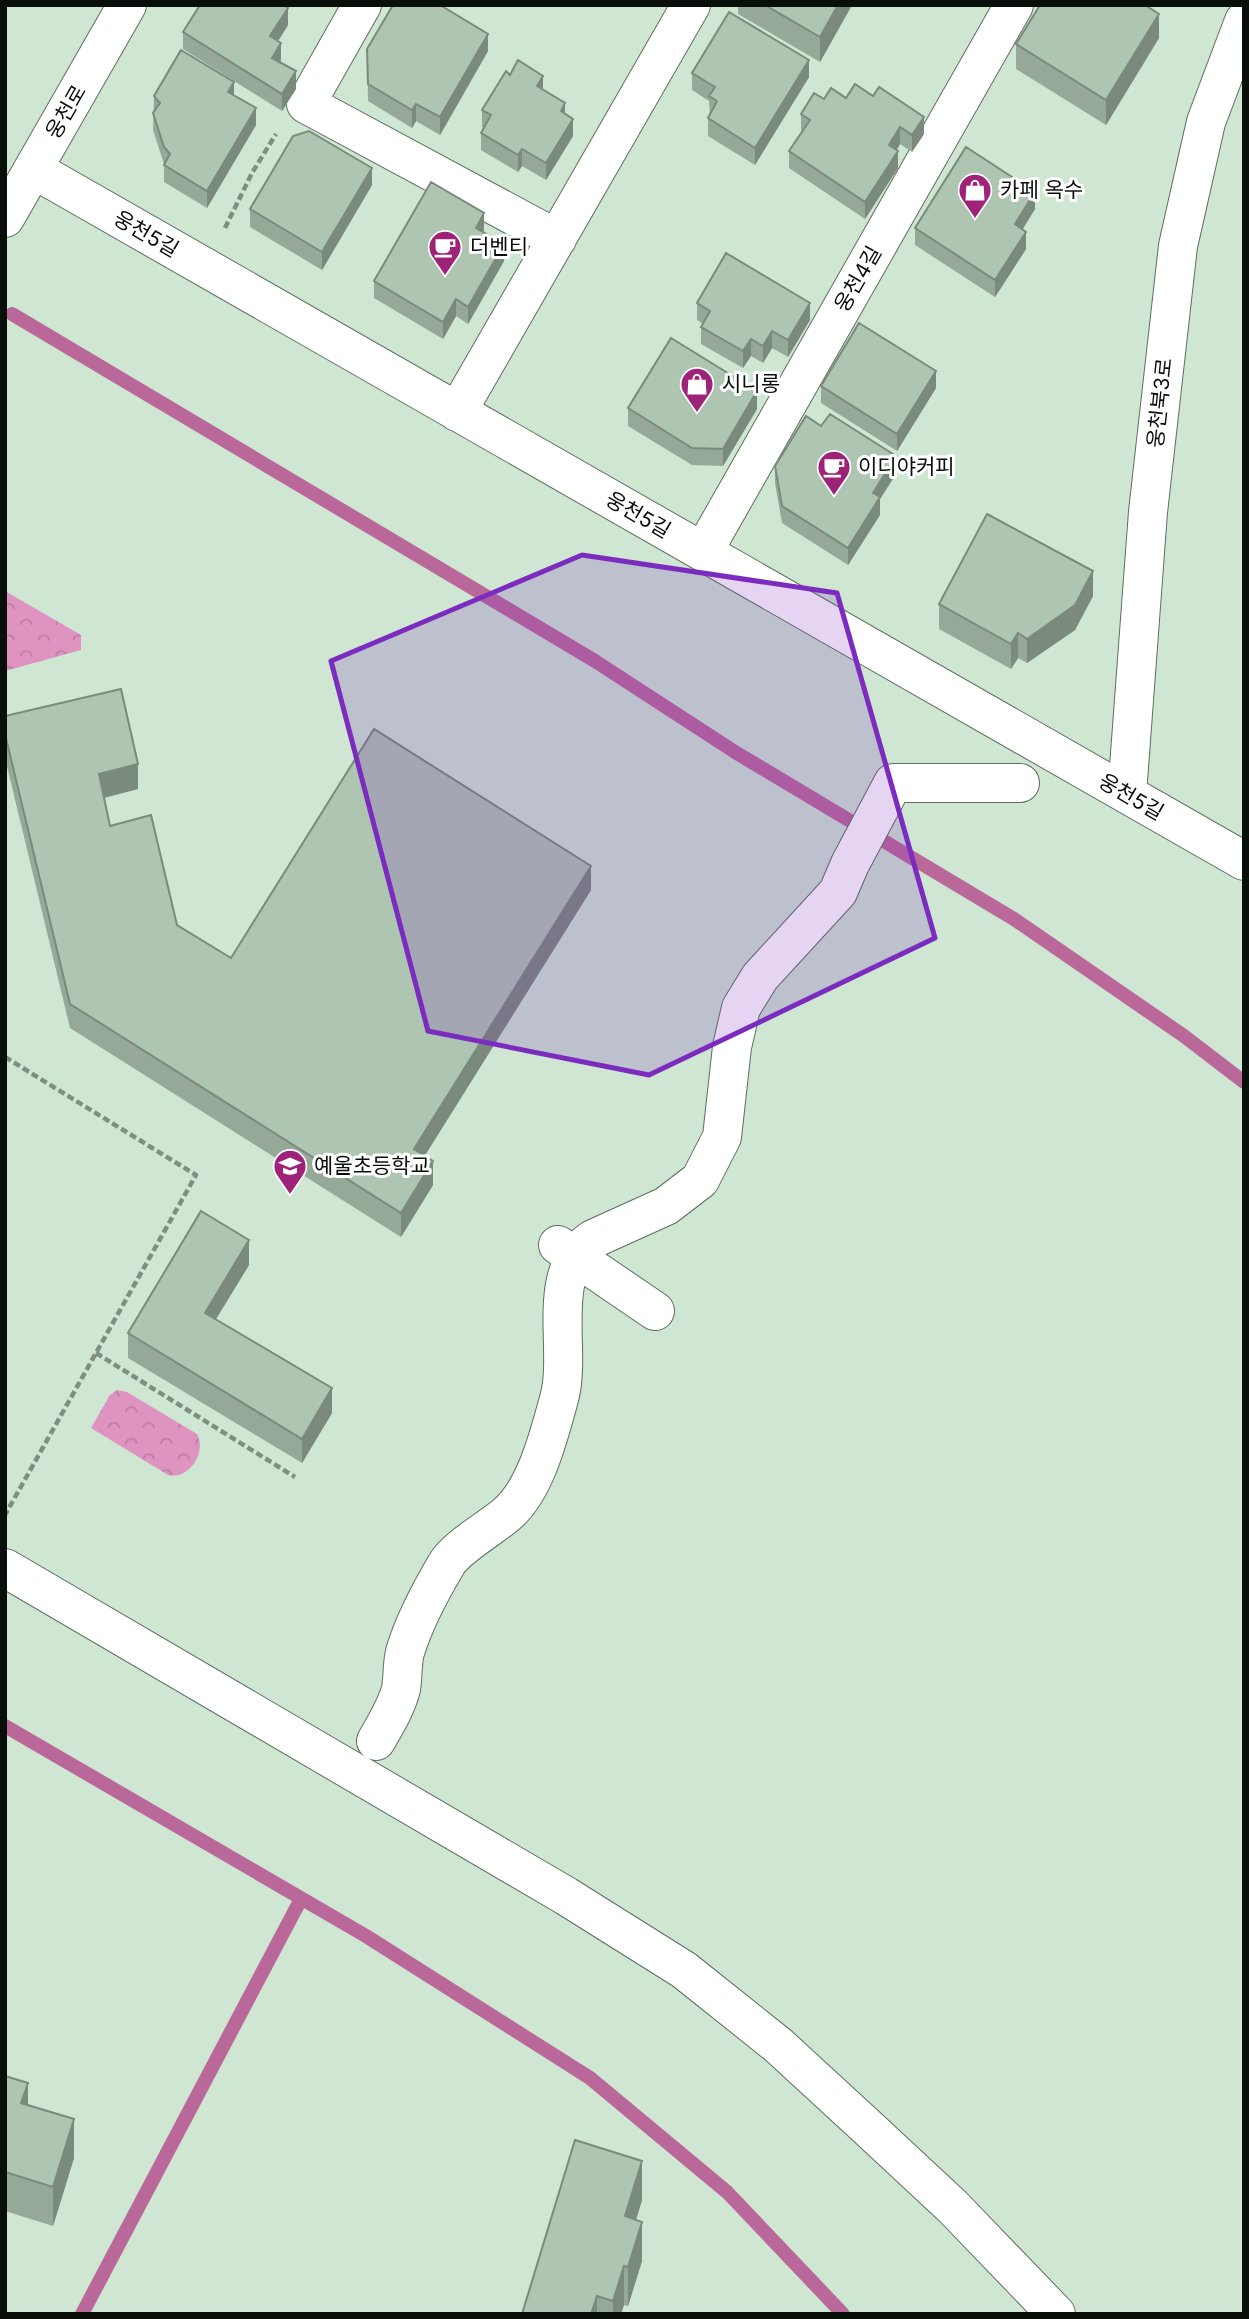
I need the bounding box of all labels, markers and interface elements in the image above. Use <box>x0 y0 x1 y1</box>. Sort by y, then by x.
street label: 웅천로 <box>40 80 91 143</box>
shop icon: 카페 옥수 <box>956 171 994 220</box>
place label: 카페 옥수 <box>1000 177 1083 202</box>
street label: 웅천5길 <box>109 205 183 262</box>
cafe icon: 더벤티 <box>426 228 464 277</box>
place label: 더벤티 <box>470 234 528 259</box>
street label: 웅천4길 <box>829 242 886 316</box>
street label: 웅천북3로 <box>1142 357 1177 449</box>
shop icon: 시니롱 <box>678 365 716 414</box>
place label: 시니롱 <box>722 371 780 396</box>
cafe icon: 이디야커피 <box>815 448 853 497</box>
place label: 이디야커피 <box>858 454 955 479</box>
street label: 웅천5길 <box>601 486 675 543</box>
street label: 웅천5길 <box>1094 768 1168 825</box>
school or university icon: 예울초등학교 <box>271 1147 309 1196</box>
place label: 예울초등학교 <box>314 1153 430 1178</box>

